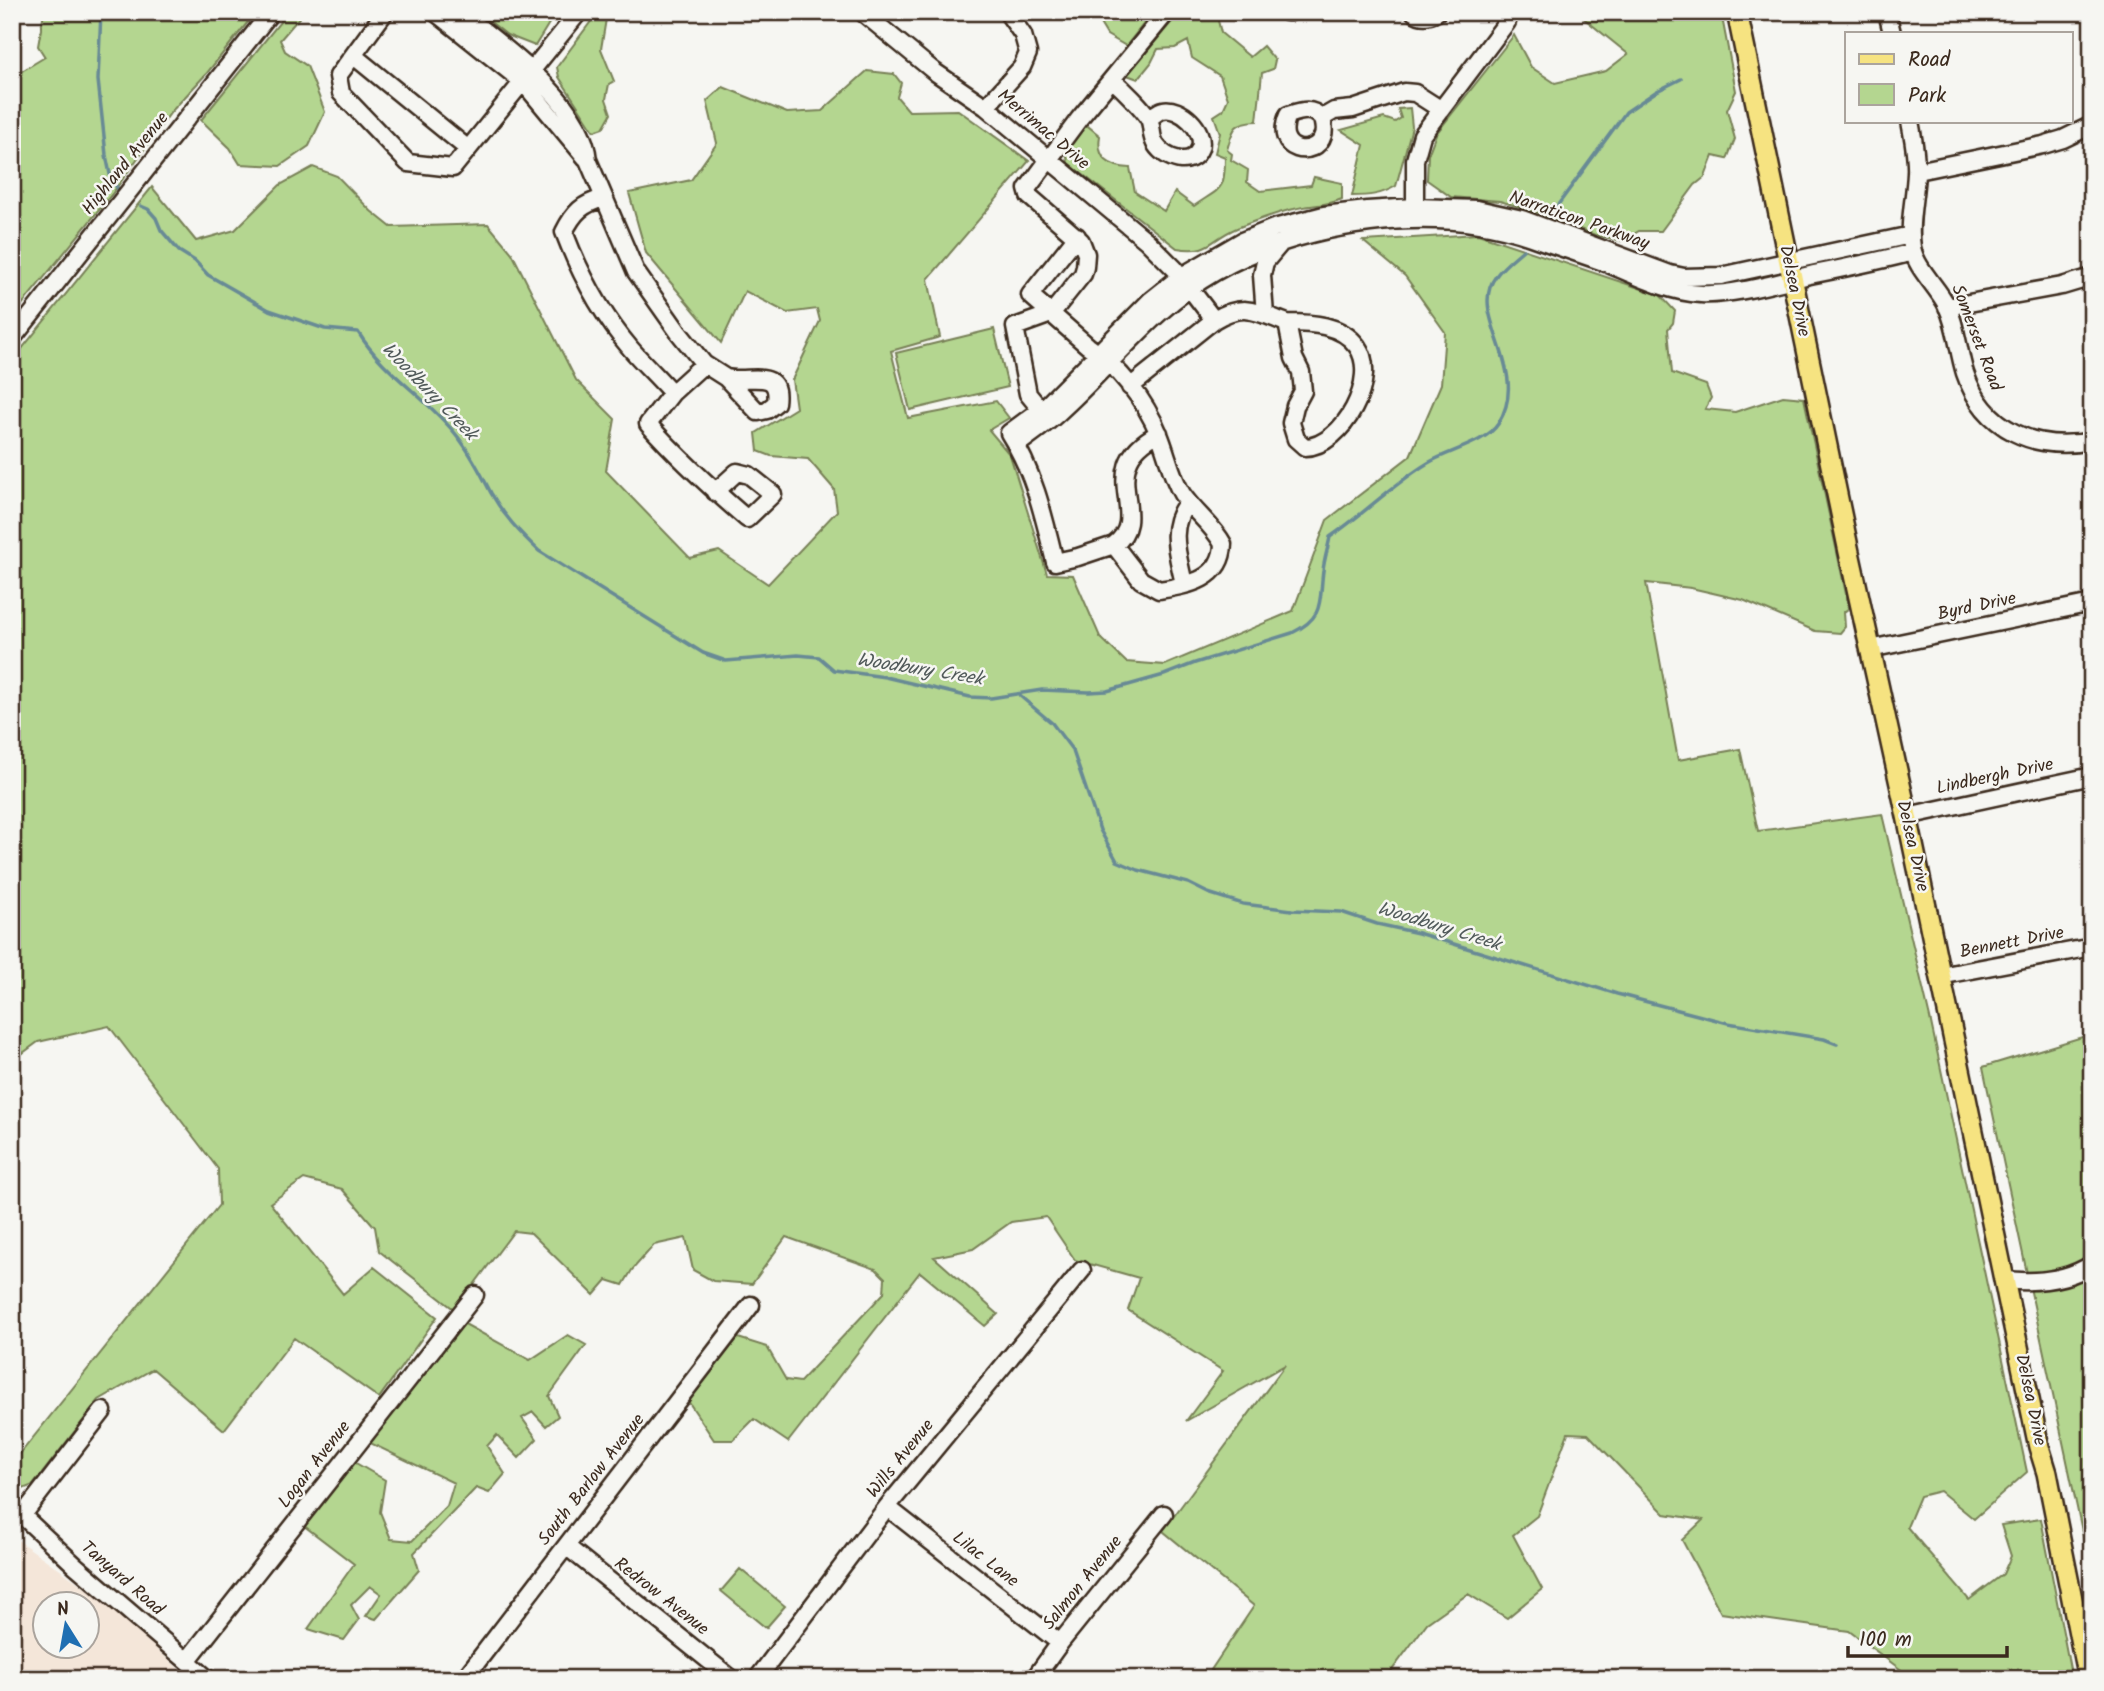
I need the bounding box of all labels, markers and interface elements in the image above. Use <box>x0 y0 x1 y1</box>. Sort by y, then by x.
legend <box>1845 32 2072 122</box>
text: Road <box>1908 44 1951 77</box>
text: Park <box>1908 80 1946 113</box>
street label: Merrimac Drive <box>990 82 1096 178</box>
street label: Highland Avenue <box>75 106 177 222</box>
street label: Narraticon Parkway <box>1505 183 1654 259</box>
street label: Delsea Drive <box>1770 242 1818 340</box>
street label: Somerset Road <box>1942 280 2010 396</box>
water label: Woodbury Creek <box>374 336 486 450</box>
street label: Byrd Drive <box>1935 585 2019 629</box>
water label: Woodbury Creek <box>855 645 988 695</box>
street label: Lindbergh Drive <box>1934 750 2056 804</box>
street label: Delsea Drive <box>1887 797 1937 895</box>
water label: Woodbury Creek <box>1374 894 1507 961</box>
street label: Bennett Drive <box>1957 919 2067 967</box>
street label: Delsea Drive <box>2006 1351 2054 1449</box>
street label: South Barlow Avenue <box>531 1408 653 1552</box>
street label: Wills Avenue <box>860 1413 942 1505</box>
street label: Logan Avenue <box>271 1415 359 1515</box>
street label: Lilac Lane <box>945 1525 1025 1595</box>
street label: Salmon Avenue <box>1036 1529 1130 1637</box>
street label: Tanyard Road <box>74 1534 171 1624</box>
street label: Redrow Avenue <box>607 1550 715 1644</box>
north arrow <box>32 1590 102 1660</box>
text: N <box>54 1594 72 1626</box>
scale bar <box>1848 1614 2008 1658</box>
text: 100 m <box>1859 1624 1912 1657</box>

